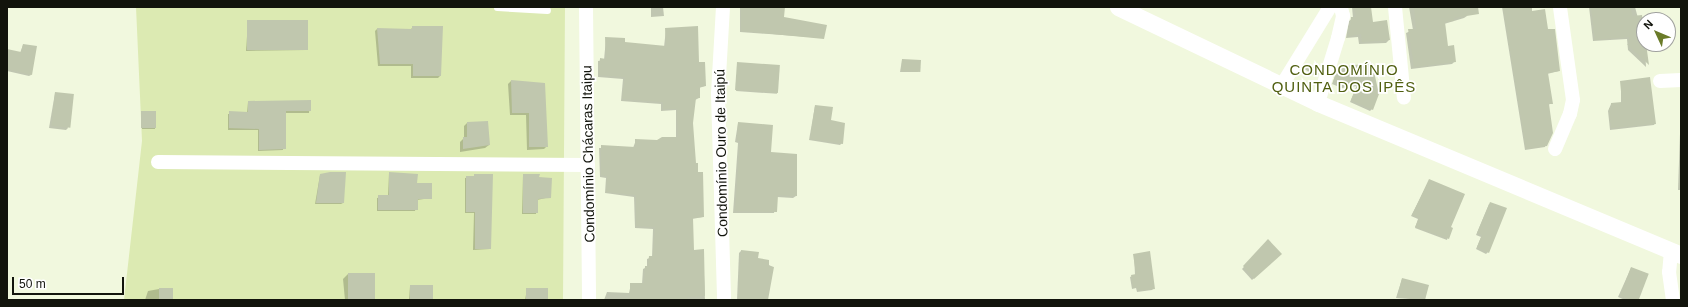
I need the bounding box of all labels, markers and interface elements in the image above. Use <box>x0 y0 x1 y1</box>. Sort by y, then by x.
north arrow <box>1636 12 1676 52</box>
text: N <box>1641 17 1655 31</box>
district label: CONDOMÍNIO QUINTA DOS IPÊS <box>1271 60 1417 95</box>
street label: Condomínio Chácaras Itaipu <box>578 65 598 243</box>
street label: Condomínio Ouro de Itaipú <box>711 69 731 237</box>
scale bar <box>14 269 126 295</box>
text: 50 m <box>19 277 46 291</box>

